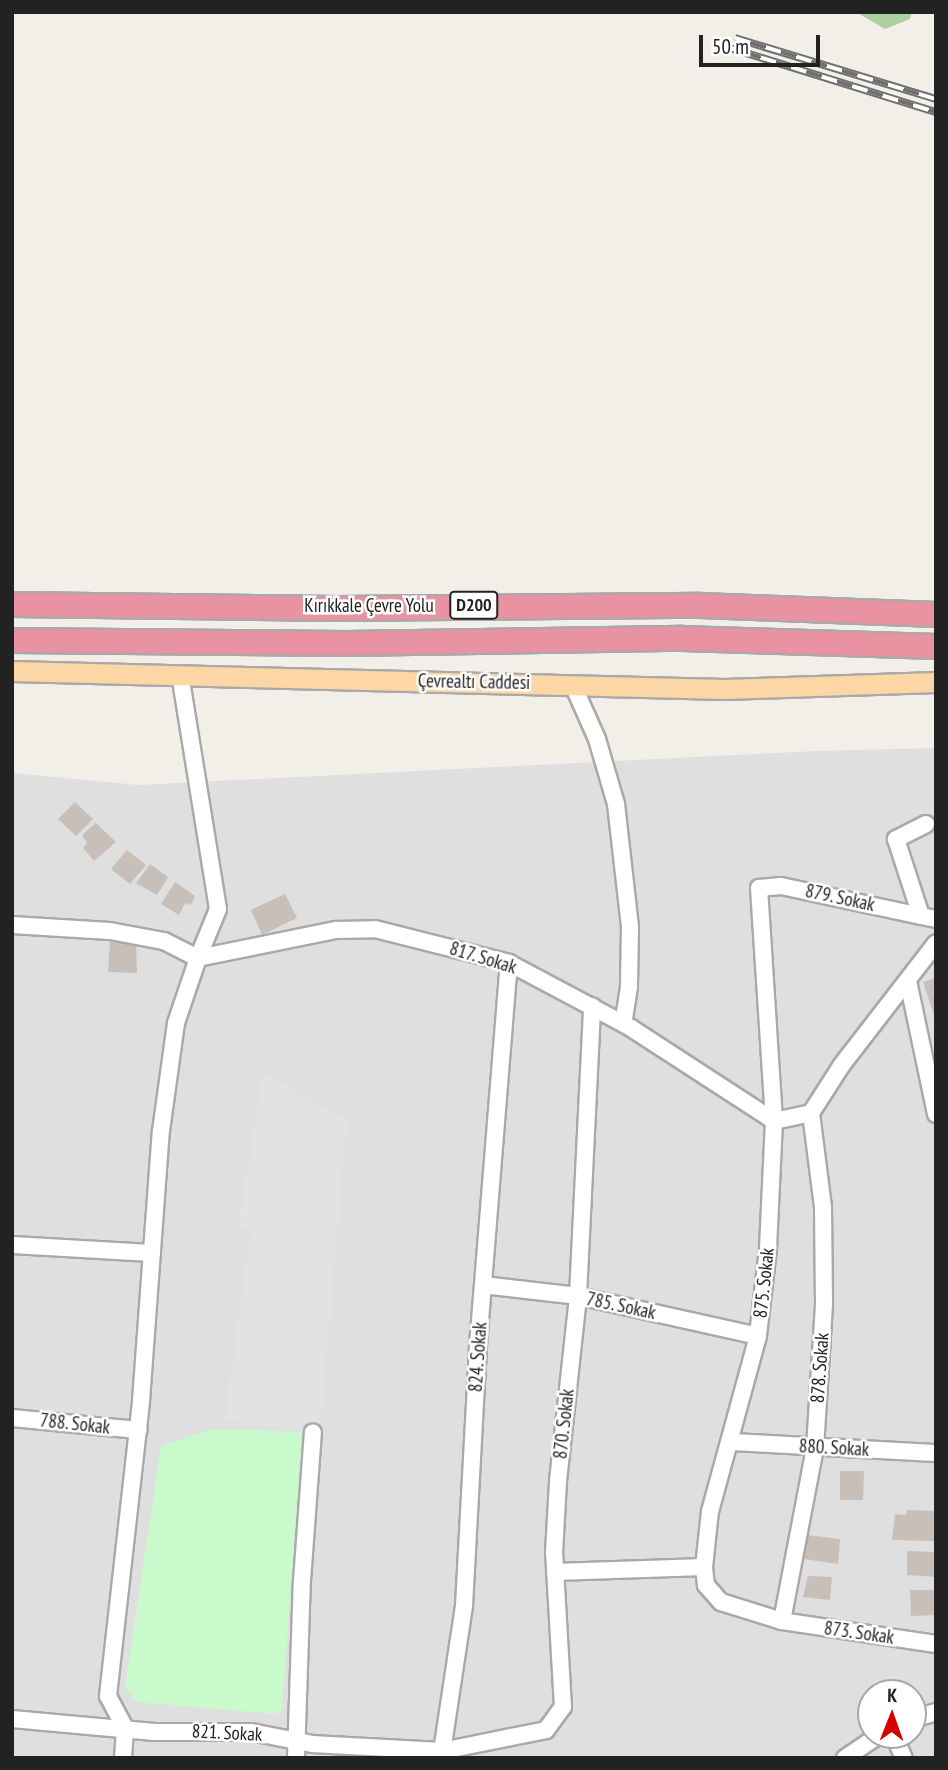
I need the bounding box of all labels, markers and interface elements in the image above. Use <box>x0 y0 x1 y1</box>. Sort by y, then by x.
scale bar <box>703 21 824 65</box>
text: 50 m <box>712 33 749 60</box>
road number: D200 <box>448 590 500 620</box>
street label: Kırıkkale Çevre Yolu <box>304 595 434 617</box>
street label: Çevrealtı Caddesi <box>418 670 530 694</box>
street label: 879. Sokak <box>803 879 877 917</box>
street label: 817. Sokak <box>446 937 520 979</box>
street label: 875. Sokak <box>749 1246 779 1320</box>
street label: 785. Sokak <box>584 1287 658 1325</box>
street label: 824. Sokak <box>464 1320 492 1394</box>
street label: 878. Sokak <box>806 1331 834 1405</box>
street label: 870. Sokak <box>549 1387 579 1461</box>
street label: 788. Sokak <box>38 1409 112 1439</box>
street label: 880. Sokak <box>798 1435 870 1461</box>
street label: 873. Sokak <box>822 1617 896 1649</box>
north arrow <box>857 1679 927 1749</box>
text: K <box>887 1683 897 1707</box>
street label: 821. Sokak <box>191 1720 263 1746</box>

